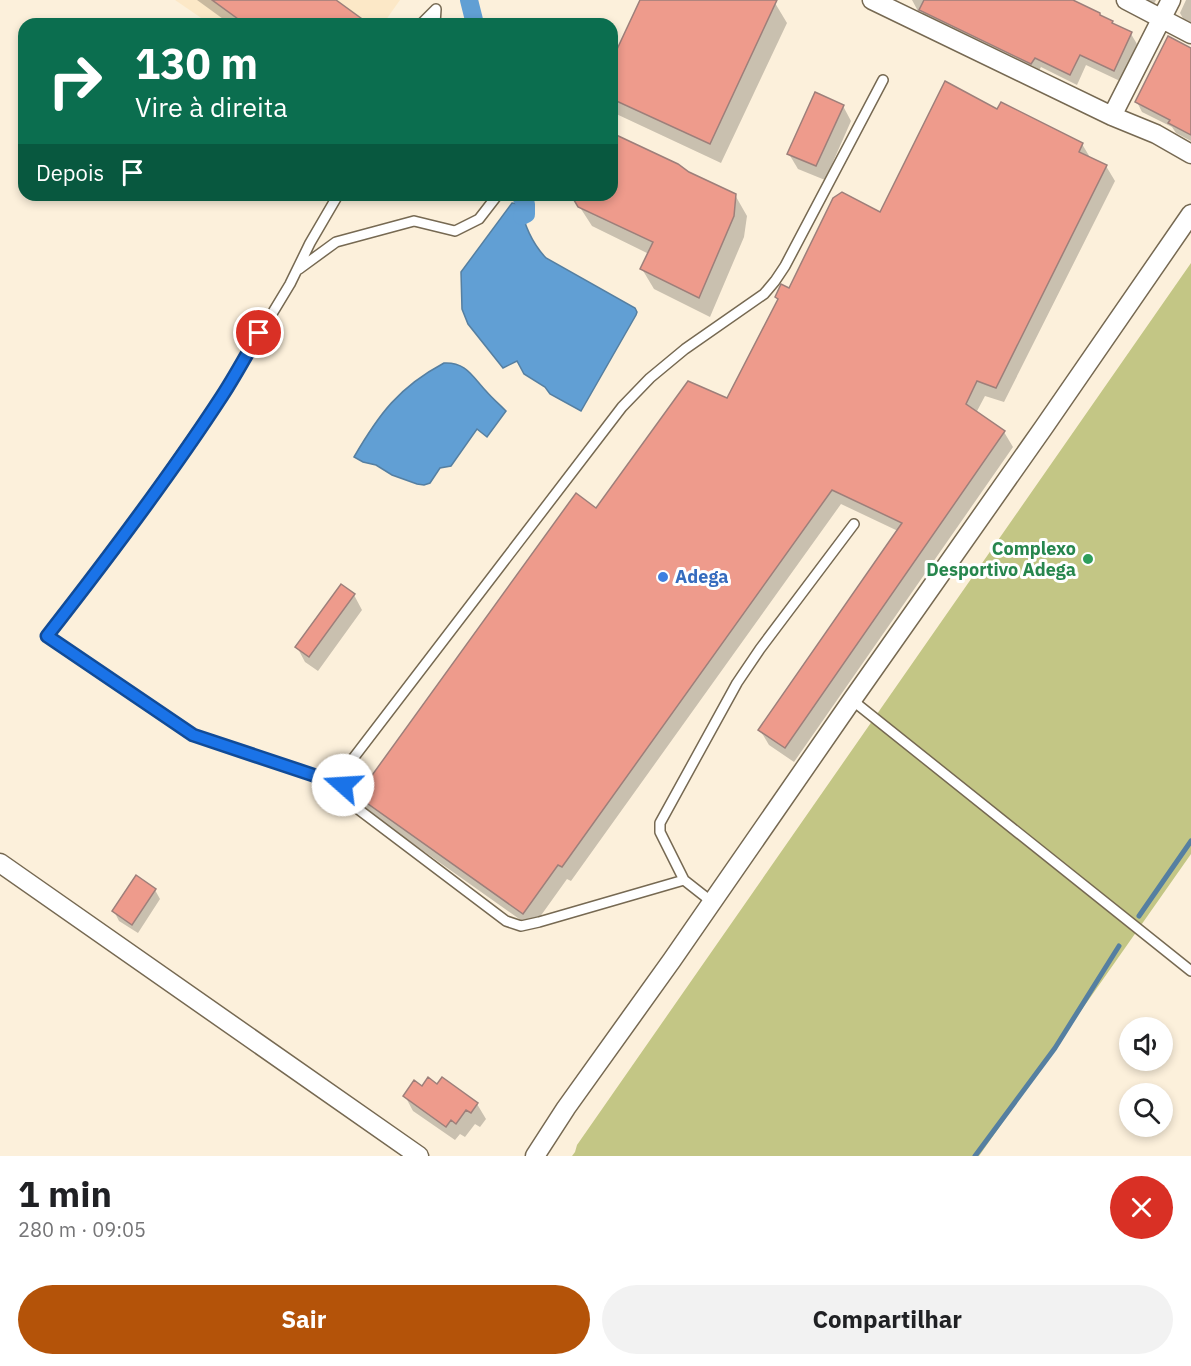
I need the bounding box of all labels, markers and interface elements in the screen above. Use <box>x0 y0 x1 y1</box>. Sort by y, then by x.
text: 130 m <box>135 36 258 91</box>
icon: right <box>36 42 114 120</box>
text: Vire à direita <box>135 89 288 124</box>
icon: arrive <box>116 156 149 189</box>
text: Depois <box>36 158 104 187</box>
pin <box>233 307 284 358</box>
icon: arrive <box>242 316 275 349</box>
place label: Complexo Desportivo Adega <box>926 537 1076 581</box>
marker: Complexo Desportivo Adega <box>1081 552 1095 566</box>
place label: Adega <box>675 565 729 588</box>
marker: Adega <box>656 570 670 584</box>
position arrow <box>311 753 375 817</box>
map controls <box>1119 1017 1173 1137</box>
button: sound <box>1119 1017 1173 1071</box>
button: search <box>1119 1083 1173 1137</box>
text: 1 min <box>18 1170 112 1217</box>
button: close <box>1110 1176 1173 1239</box>
text: 280 m · 09:05 <box>18 1216 146 1243</box>
button: Sair <box>18 1285 590 1354</box>
button: Compartilhar <box>602 1285 1173 1354</box>

